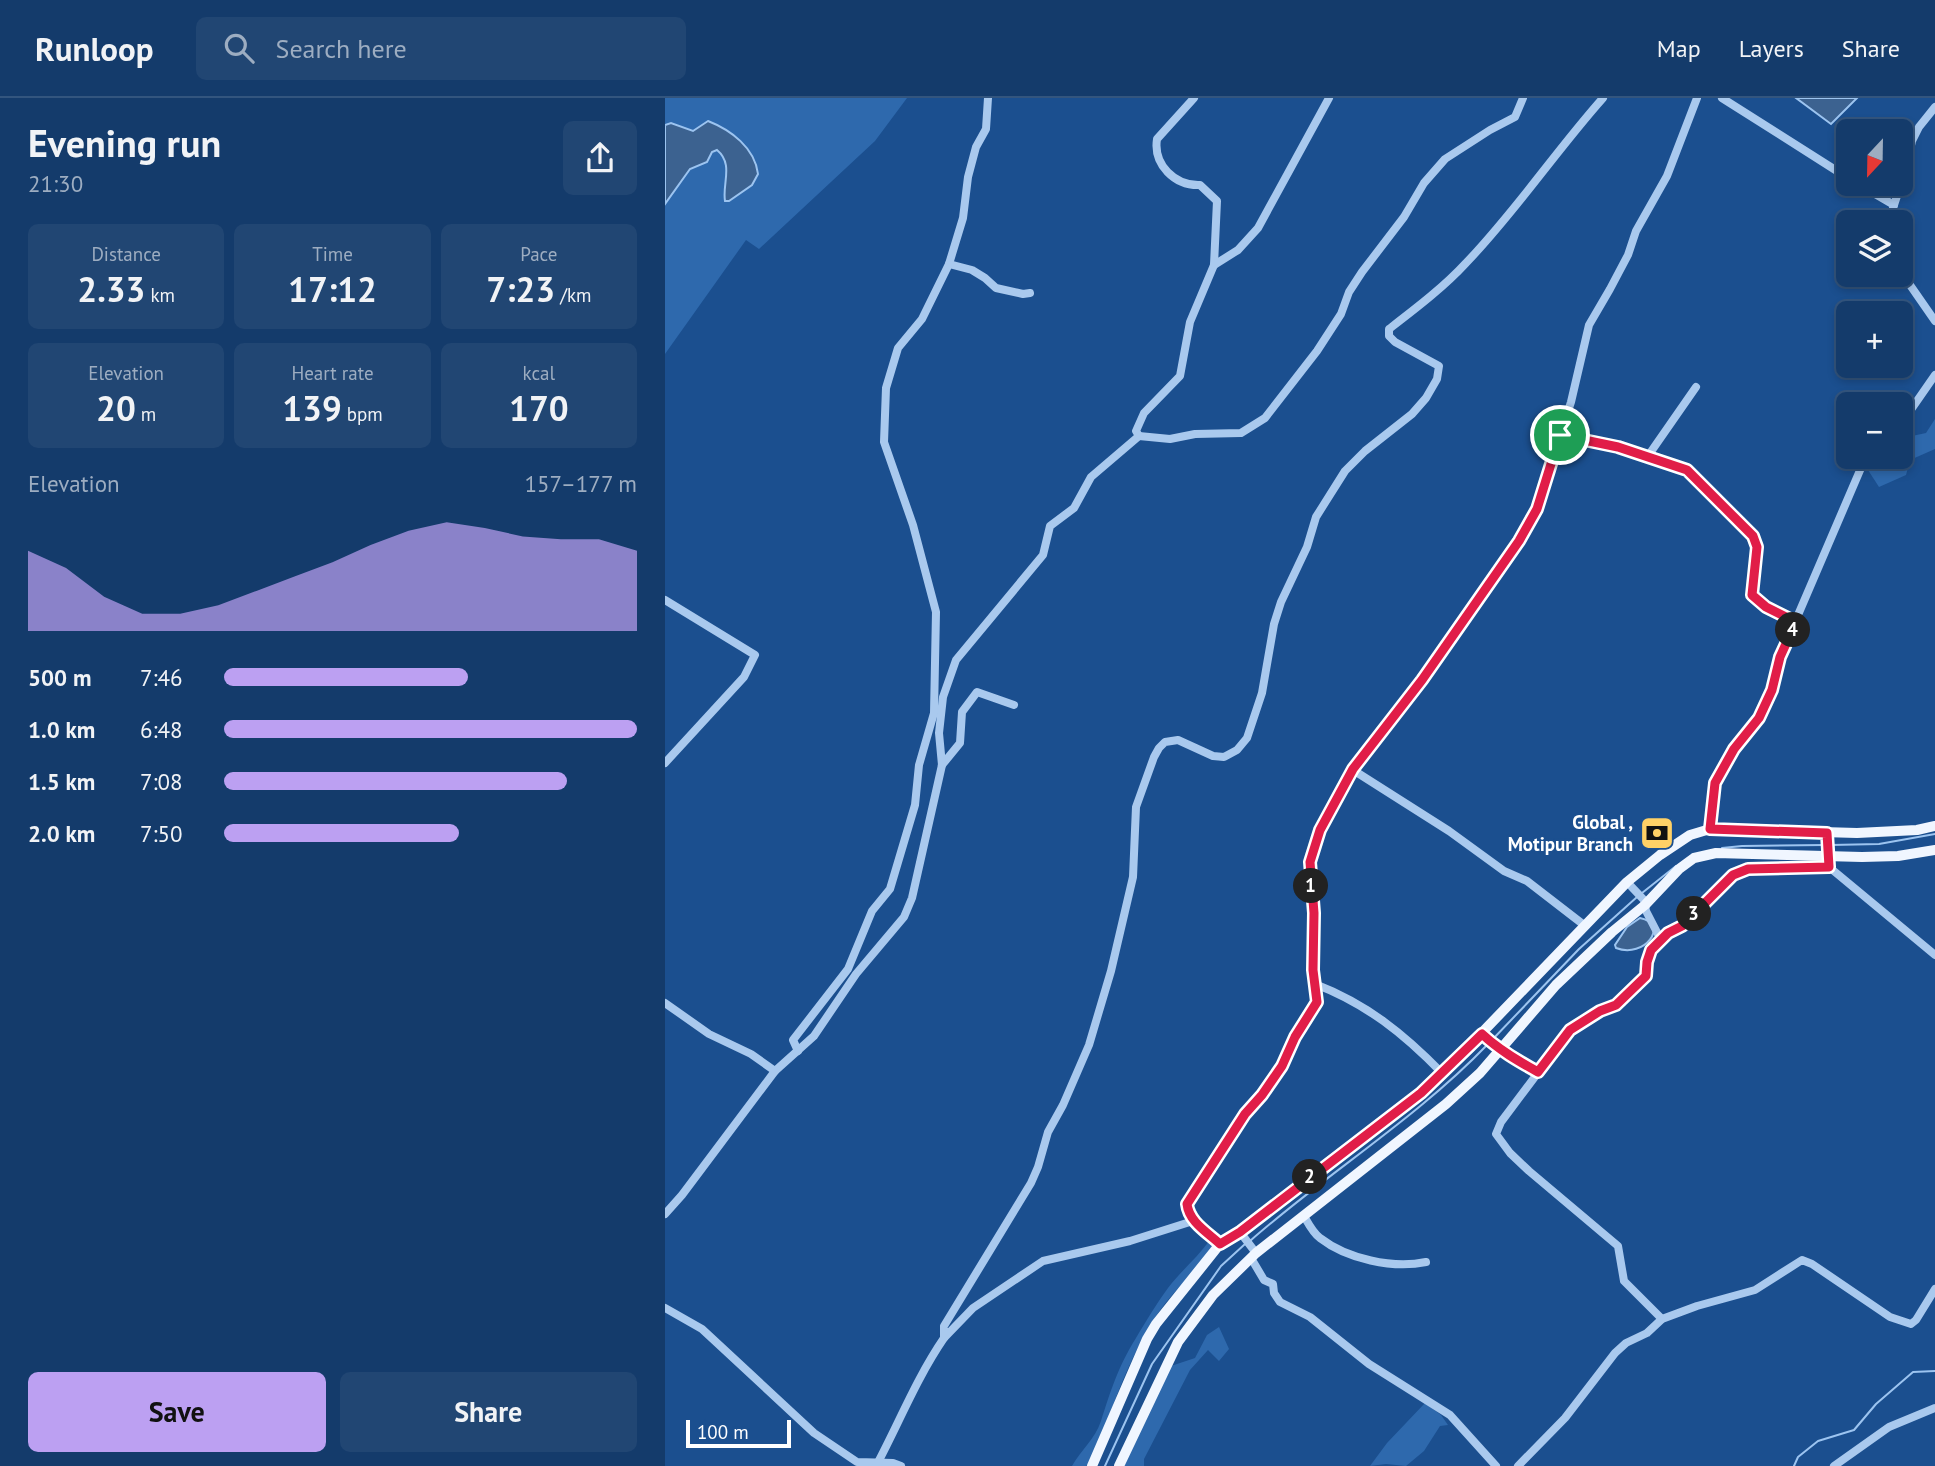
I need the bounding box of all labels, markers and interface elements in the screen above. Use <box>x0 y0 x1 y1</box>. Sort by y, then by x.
search box <box>196 17 686 80</box>
text: Runloop <box>35 27 154 70</box>
icon: search <box>220 29 258 67</box>
text: Search here <box>276 32 407 65</box>
text: Map <box>1657 33 1701 64</box>
text: Layers <box>1739 33 1804 64</box>
text: Share <box>1842 33 1900 64</box>
text: Evening run <box>28 118 221 167</box>
north arrow <box>1836 119 1913 196</box>
map controls <box>1836 119 1913 469</box>
button: share <box>563 121 637 195</box>
text: 21:30 <box>28 169 83 198</box>
button: layers <box>1836 210 1913 287</box>
text: Distance <box>91 242 161 266</box>
text: Time <box>312 242 353 266</box>
text: Pace <box>520 242 557 266</box>
text: 2.33 <box>77 266 145 312</box>
text: 17:12 <box>288 266 377 312</box>
text: 7:23 <box>486 266 555 312</box>
text: km <box>145 283 175 307</box>
text: /km <box>555 283 591 307</box>
button: + <box>1836 301 1913 378</box>
text: Elevation <box>88 361 164 385</box>
text: Heart rate <box>291 361 374 385</box>
text: kcal <box>523 361 555 385</box>
text: 20 <box>96 385 136 431</box>
text: 139 <box>282 385 342 431</box>
text: 170 <box>509 385 569 431</box>
button: − <box>1836 392 1913 469</box>
text: m <box>136 402 156 426</box>
text: bpm <box>342 402 383 426</box>
pin <box>1530 405 1590 465</box>
icon: arrive <box>1541 416 1579 454</box>
text: Elevation <box>28 469 120 498</box>
text: 157–177 m <box>525 469 637 498</box>
pin: 4 <box>1775 612 1811 648</box>
text: 4 <box>1787 617 1798 641</box>
text: 500 m <box>28 663 91 692</box>
text: 7:46 <box>140 663 183 692</box>
text: 1.0 km <box>28 715 95 744</box>
text: 6:48 <box>140 715 183 744</box>
text: 1.5 km <box>28 767 95 796</box>
text: 7:08 <box>140 767 183 796</box>
place label: Global , Motipur Branch <box>1508 810 1633 856</box>
bank icon: Global , Motipur Branch <box>1638 814 1676 852</box>
text: 2.0 km <box>28 819 95 848</box>
text: 7:50 <box>140 819 183 848</box>
pin: 1 <box>1293 868 1329 904</box>
text: 1 <box>1305 873 1316 897</box>
pin: 3 <box>1677 896 1711 932</box>
text: 3 <box>1688 901 1699 925</box>
pin: 2 <box>1293 1160 1327 1194</box>
text: 2 <box>1304 1164 1315 1188</box>
button: Save <box>28 1372 326 1452</box>
button: Share <box>340 1372 637 1452</box>
scale bar <box>686 1417 791 1449</box>
text: 100 m <box>697 1420 749 1444</box>

